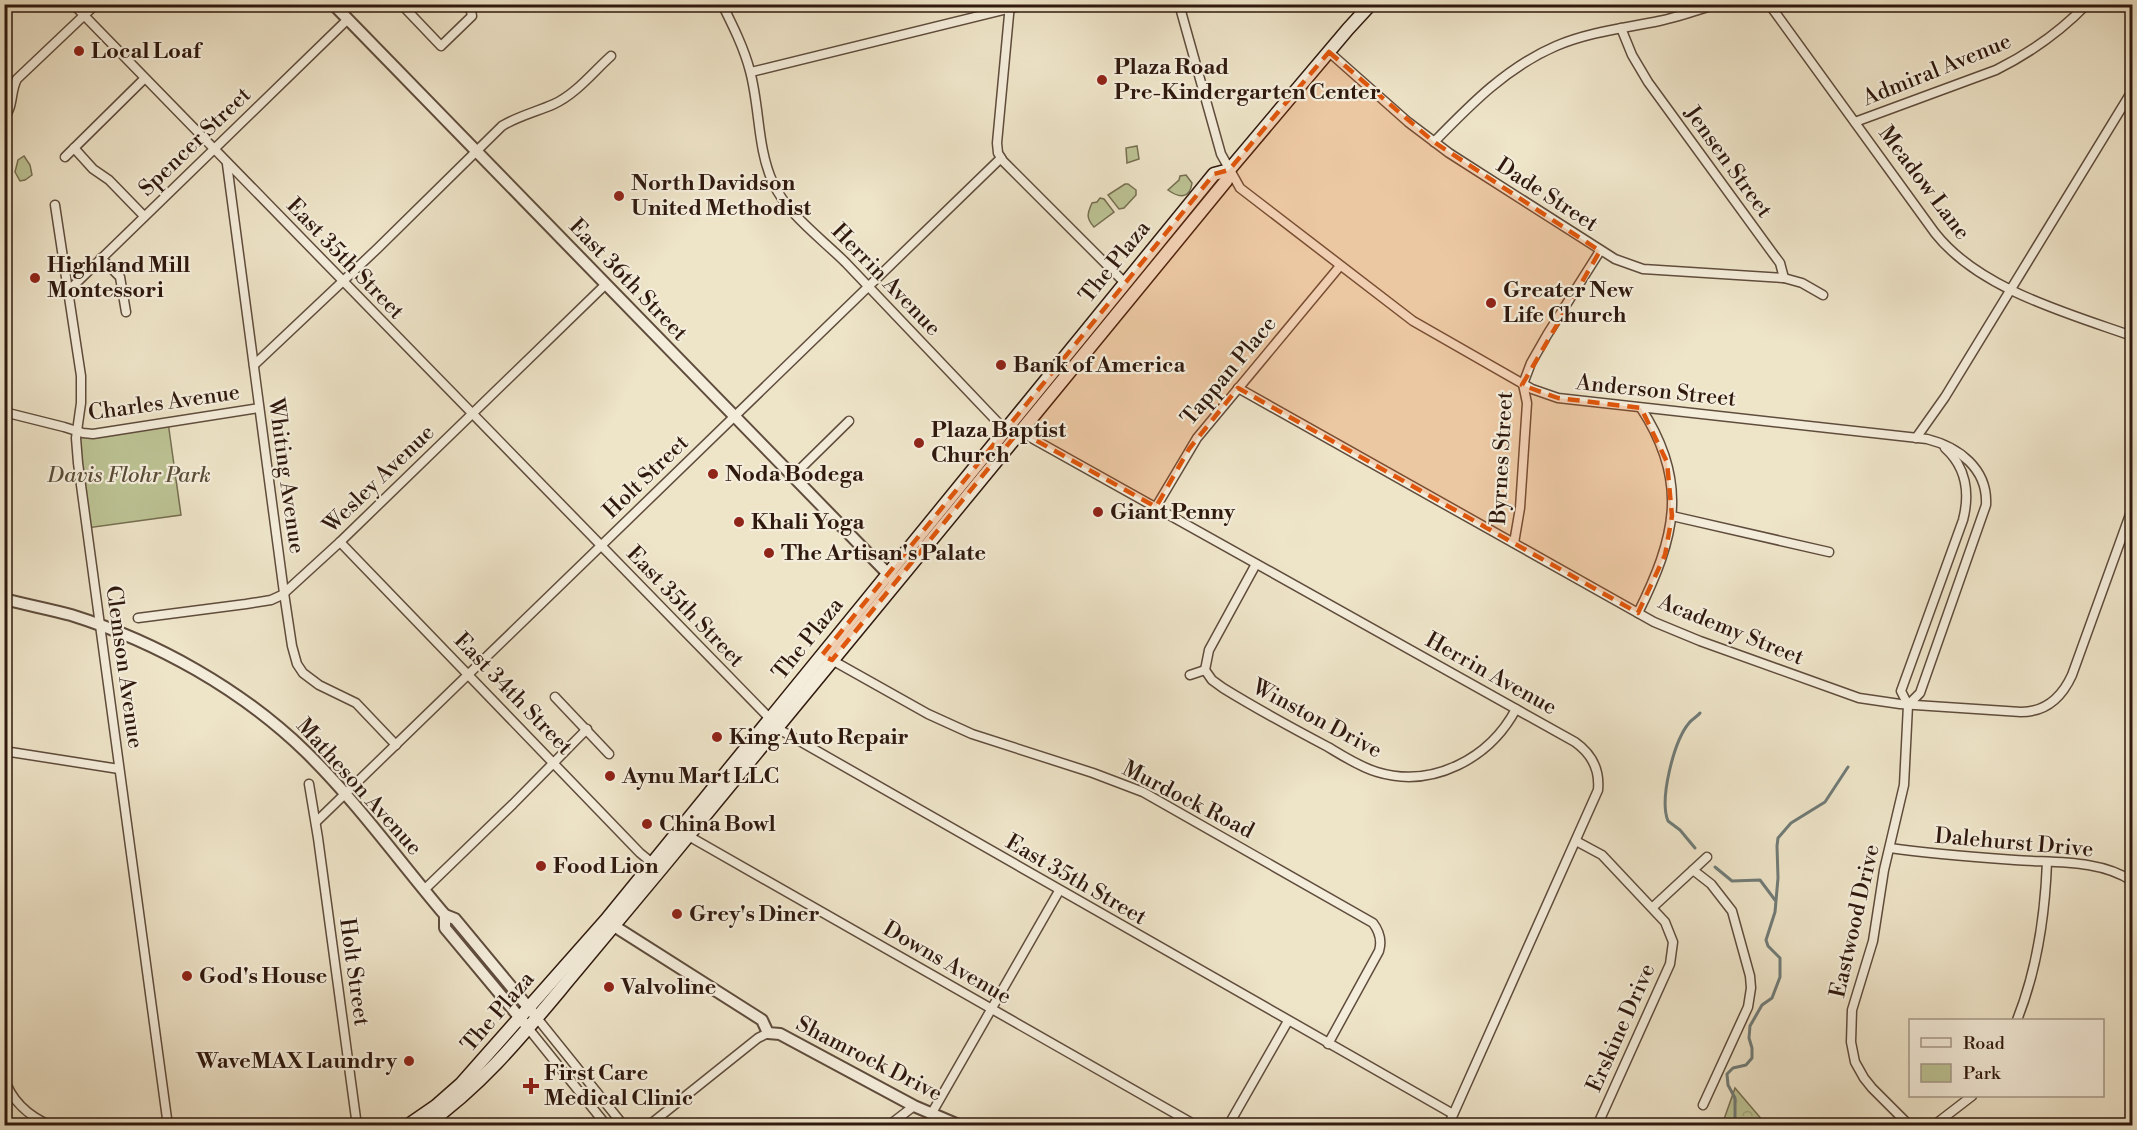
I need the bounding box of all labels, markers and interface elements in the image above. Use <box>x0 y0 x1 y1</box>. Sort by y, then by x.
street label: Admiral Avenue <box>1858 28 2015 112</box>
place label: Local Loaf <box>91 38 204 65</box>
marker: Local Loaf <box>72 44 86 58</box>
place label: Plaza Road Pre-Kindergarten Center <box>1114 54 1381 106</box>
marker: Plaza Road Pre-Kindergarten Center <box>1095 73 1109 87</box>
street label: Spencer Street <box>133 82 257 202</box>
street label: Jensen Street <box>1678 100 1778 223</box>
street label: Meadow Lane <box>1872 121 1976 245</box>
street label: Dade Street <box>1491 152 1603 238</box>
place label: North Davidson United Methodist <box>631 170 811 222</box>
marker: North Davidson United Methodist <box>612 189 626 203</box>
street label: East 35th Street <box>280 193 410 325</box>
street label: East 36th Street <box>563 213 693 347</box>
street label: The Plaza <box>1074 215 1157 309</box>
street label: Herrin Avenue <box>826 218 946 342</box>
place label: Highland Mill Montessori <box>47 252 190 304</box>
marker: Highland Mill Montessori <box>28 271 42 285</box>
place label: Greater New Life Church <box>1503 277 1634 329</box>
marker: Greater New Life Church <box>1484 296 1498 310</box>
street label: Tappan Place <box>1175 311 1283 431</box>
place label: Bank of America <box>1013 352 1186 379</box>
marker: Bank of America <box>994 358 1008 372</box>
street label: Anderson Street <box>1574 369 1738 413</box>
street label: Charles Avenue <box>86 379 242 427</box>
street label: Byrnes Street <box>1485 390 1519 526</box>
street label: Whiting Avenue <box>262 396 310 555</box>
place label: Plaza Baptist Church <box>931 417 1066 469</box>
street label: Wesley Avenue <box>317 419 440 540</box>
street label: Holt Street <box>598 429 695 524</box>
marker: Plaza Baptist Church <box>912 436 926 450</box>
place label: Noda Bodega <box>725 461 865 488</box>
park label: Davis Flohr Park <box>46 462 211 489</box>
marker: Noda Bodega <box>706 467 720 481</box>
place label: Giant Penny <box>1110 499 1236 526</box>
marker: Giant Penny <box>1091 505 1105 519</box>
place label: Khali Yoga <box>751 509 865 536</box>
marker: Khali Yoga <box>732 515 746 529</box>
place label: The Artisan's Palate <box>781 540 986 567</box>
street label: East 35th Street <box>620 541 750 673</box>
marker: The Artisan's Palate <box>762 546 776 560</box>
street label: Clemson Avenue <box>99 584 149 750</box>
street label: Academy Street <box>1653 588 1808 672</box>
street label: The Plaza <box>767 592 850 686</box>
street label: East 34th Street <box>448 627 578 761</box>
street label: Herrin Avenue <box>1421 627 1561 721</box>
street label: Winston Drive <box>1247 673 1386 764</box>
street label: Matheson Avenue <box>290 713 428 861</box>
place label: King Auto Repair <box>729 724 909 751</box>
marker: King Auto Repair <box>710 730 724 744</box>
street label: Murdock Road <box>1118 755 1259 845</box>
place label: Aynu Mart LLC <box>621 763 779 790</box>
marker: Aynu Mart LLC <box>603 769 617 783</box>
place label: China Bowl <box>659 811 776 838</box>
marker: China Bowl <box>640 817 654 831</box>
street label: Dalehurst Drive <box>1934 823 2094 863</box>
street label: East 35th Street <box>1001 829 1151 931</box>
street label: Eastwood Drive <box>1824 842 1886 1000</box>
place label: Food Lion <box>553 853 659 880</box>
marker: Food Lion <box>534 859 548 873</box>
place label: Grey's Diner <box>689 901 820 928</box>
marker: Grey's Diner <box>670 907 684 921</box>
street label: Downs Avenue <box>878 915 1016 1011</box>
street label: Holt Street <box>333 916 375 1028</box>
street label: Erskine Drive <box>1581 960 1661 1096</box>
place label: God's House <box>199 963 328 990</box>
street label: The Plaza <box>456 965 541 1058</box>
marker: God's House <box>180 969 194 983</box>
place label: Valvoline <box>620 974 716 1001</box>
marker: Valvoline <box>602 980 616 994</box>
street label: Shamrock Drive <box>791 1010 947 1108</box>
legend <box>1909 1019 2104 1097</box>
text: Road <box>1963 1032 2006 1055</box>
place label: WaveMAX Laundry <box>195 1048 398 1075</box>
marker: WaveMAX Laundry <box>402 1054 416 1068</box>
place label: First Care Medical Clinic <box>544 1060 693 1112</box>
text: Park <box>1963 1062 2002 1085</box>
marker: First Care Medical Clinic <box>522 1077 540 1095</box>

